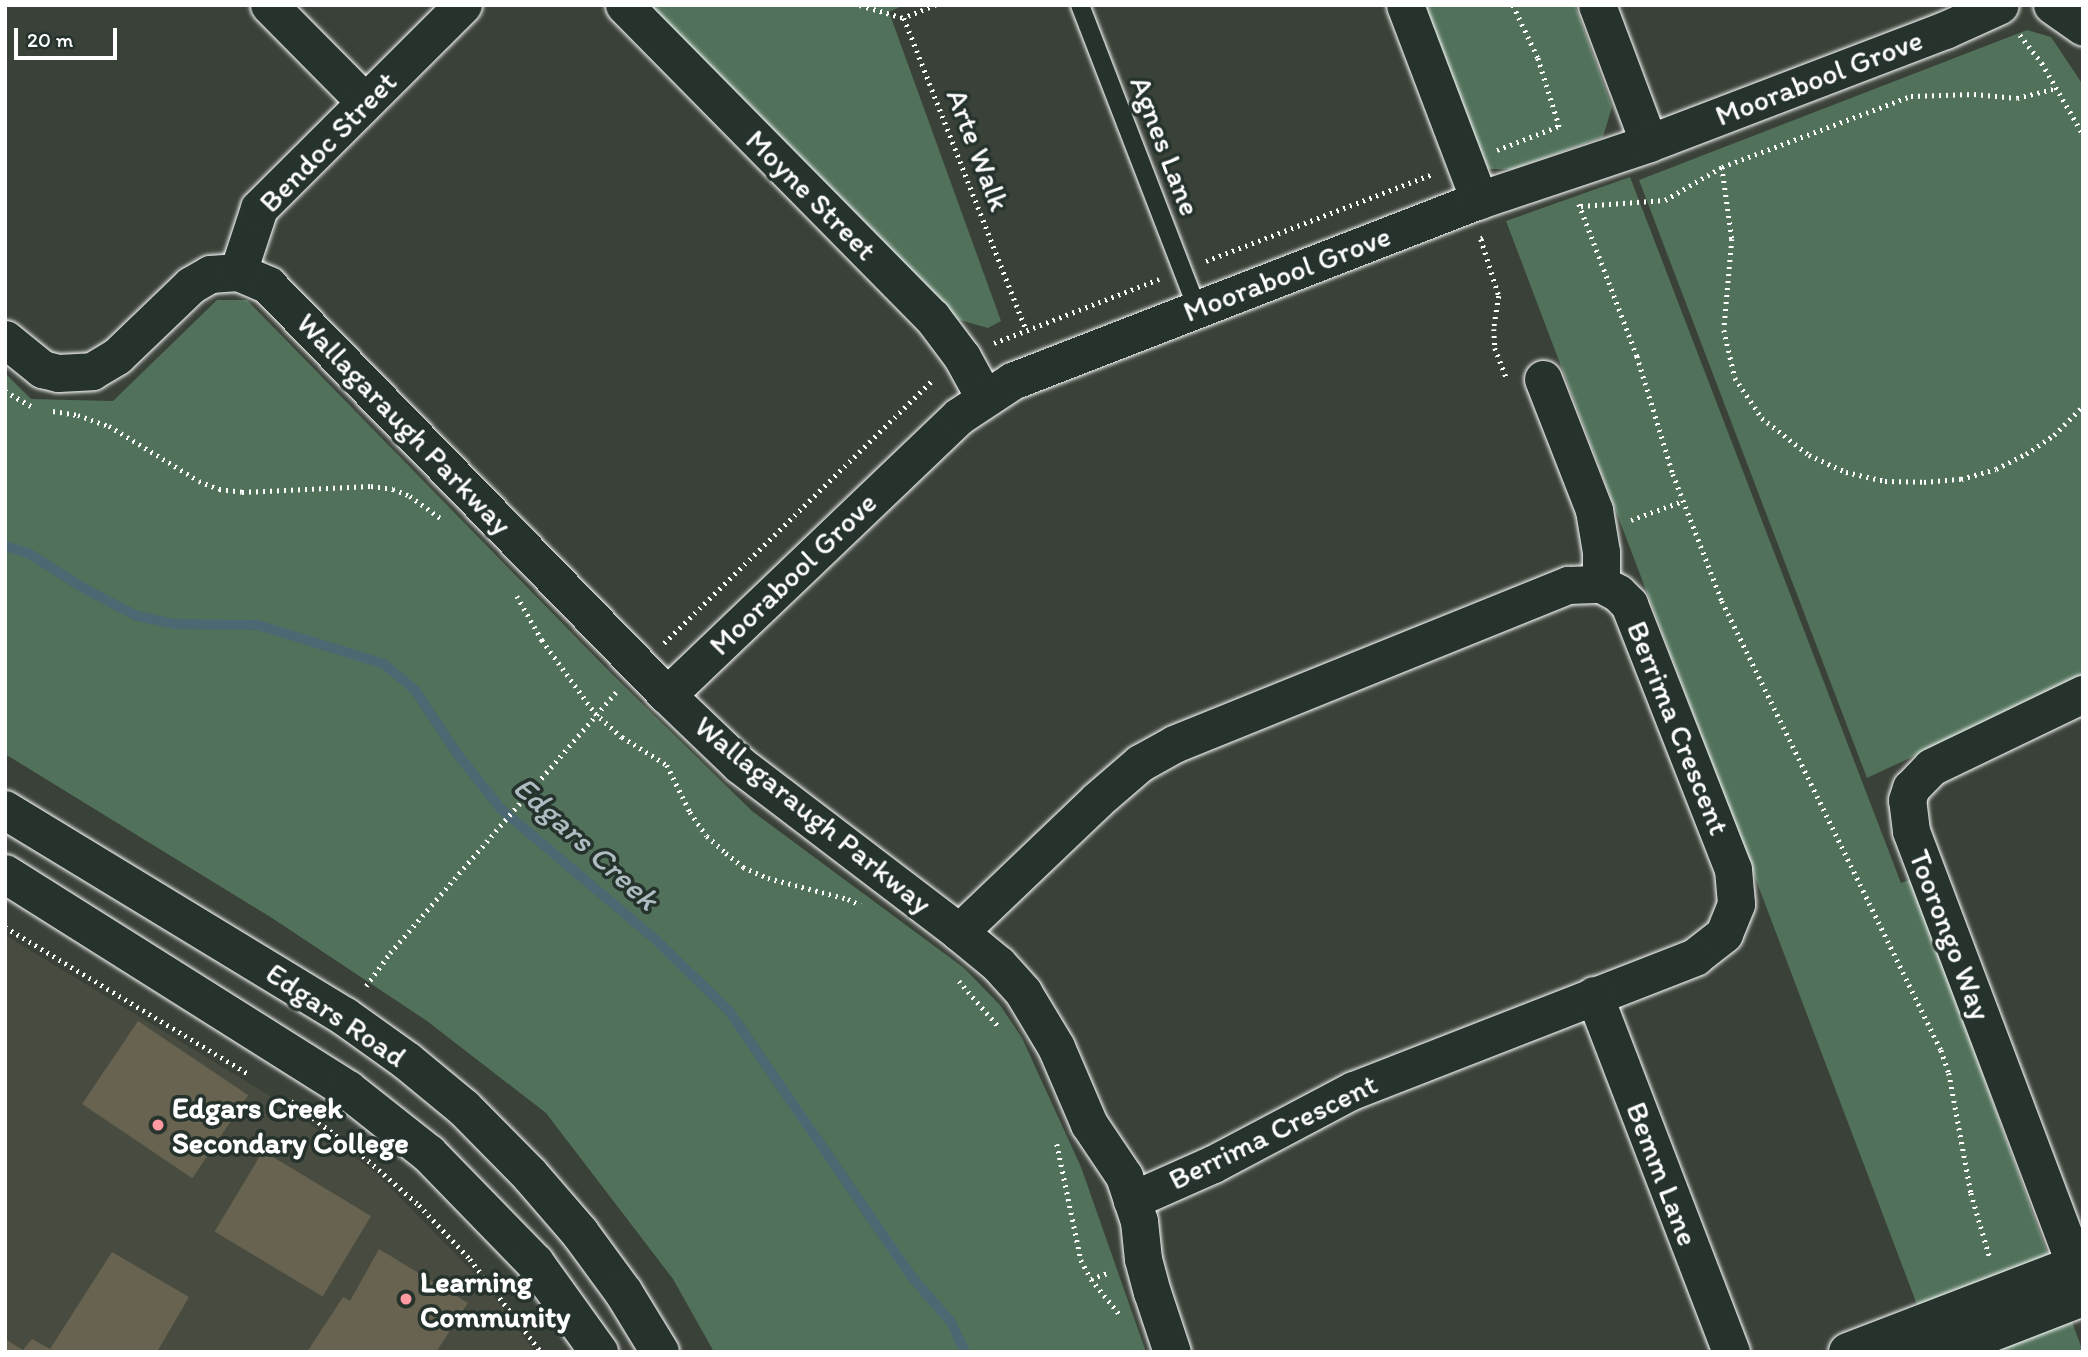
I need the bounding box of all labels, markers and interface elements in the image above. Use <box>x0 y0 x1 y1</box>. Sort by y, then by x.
scale bar <box>18 14 121 58</box>
street label: Moorabool Grove <box>1710 22 1928 134</box>
text: 20 m <box>27 27 73 52</box>
street label: Bendoc Street <box>252 64 404 220</box>
street label: Agnes Lane <box>1122 71 1208 221</box>
street label: Arte Walk <box>938 84 1018 216</box>
street label: Moyne Street <box>738 122 884 268</box>
street label: Moorabool Grove <box>1178 218 1396 330</box>
street label: Wallagaraugh Parkway <box>289 306 519 542</box>
street label: Moorabool Grove <box>702 485 884 663</box>
street label: Berrima Crescent <box>1619 616 1737 840</box>
street label: Wallagaraugh Parkway <box>688 709 938 921</box>
water label: Edgars Creek <box>505 768 667 918</box>
street label: Toorongo Way <box>1901 845 1999 1025</box>
street label: Edgars Road <box>259 955 413 1075</box>
street label: Berrima Crescent <box>1163 1066 1383 1198</box>
place label: Edgars Creek Secondary College <box>172 1090 409 1160</box>
street label: Bemm Lane <box>1618 1097 1706 1251</box>
marker: Edgars Creek Secondary College <box>150 1117 166 1133</box>
place label: Learning Community <box>420 1264 570 1334</box>
marker: Learning Community <box>398 1291 414 1307</box>

